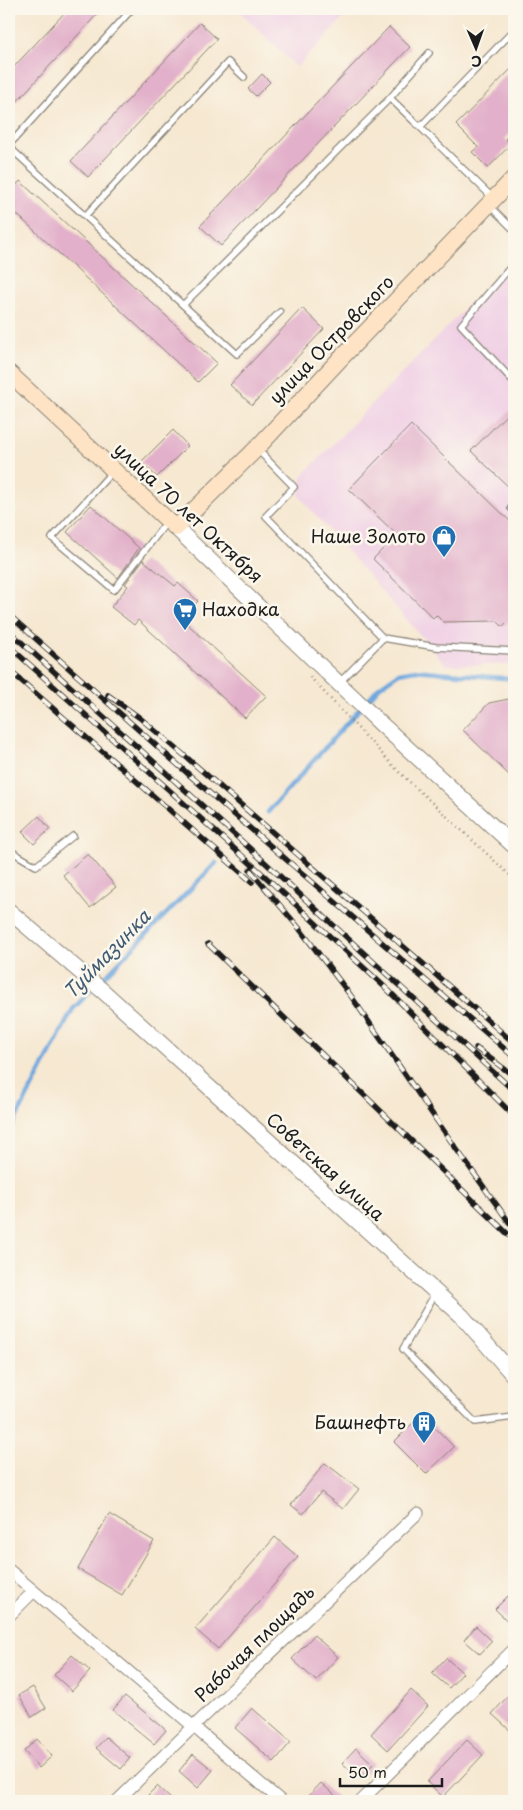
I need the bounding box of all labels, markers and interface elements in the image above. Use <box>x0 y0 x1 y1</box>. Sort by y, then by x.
north arrow <box>450 22 500 72</box>
text: С <box>471 51 482 72</box>
street label: улица Островского <box>262 268 400 409</box>
street label: улица 70 лет Октября <box>108 435 270 588</box>
place label: Наше Золото <box>311 522 426 549</box>
shop icon: Наше Золото <box>431 524 457 558</box>
place label: Находка <box>202 595 280 622</box>
supermarket icon: Находка <box>172 597 198 631</box>
water label: Туймазинка <box>57 902 157 1004</box>
street label: Советская улица <box>261 1105 392 1227</box>
place label: Башнефть <box>314 1408 406 1435</box>
building icon: Башнефть <box>411 1410 437 1444</box>
street label: Рабочая площадь <box>188 1579 320 1707</box>
scale bar <box>340 1755 443 1787</box>
text: 50 m <box>348 1760 387 1783</box>

